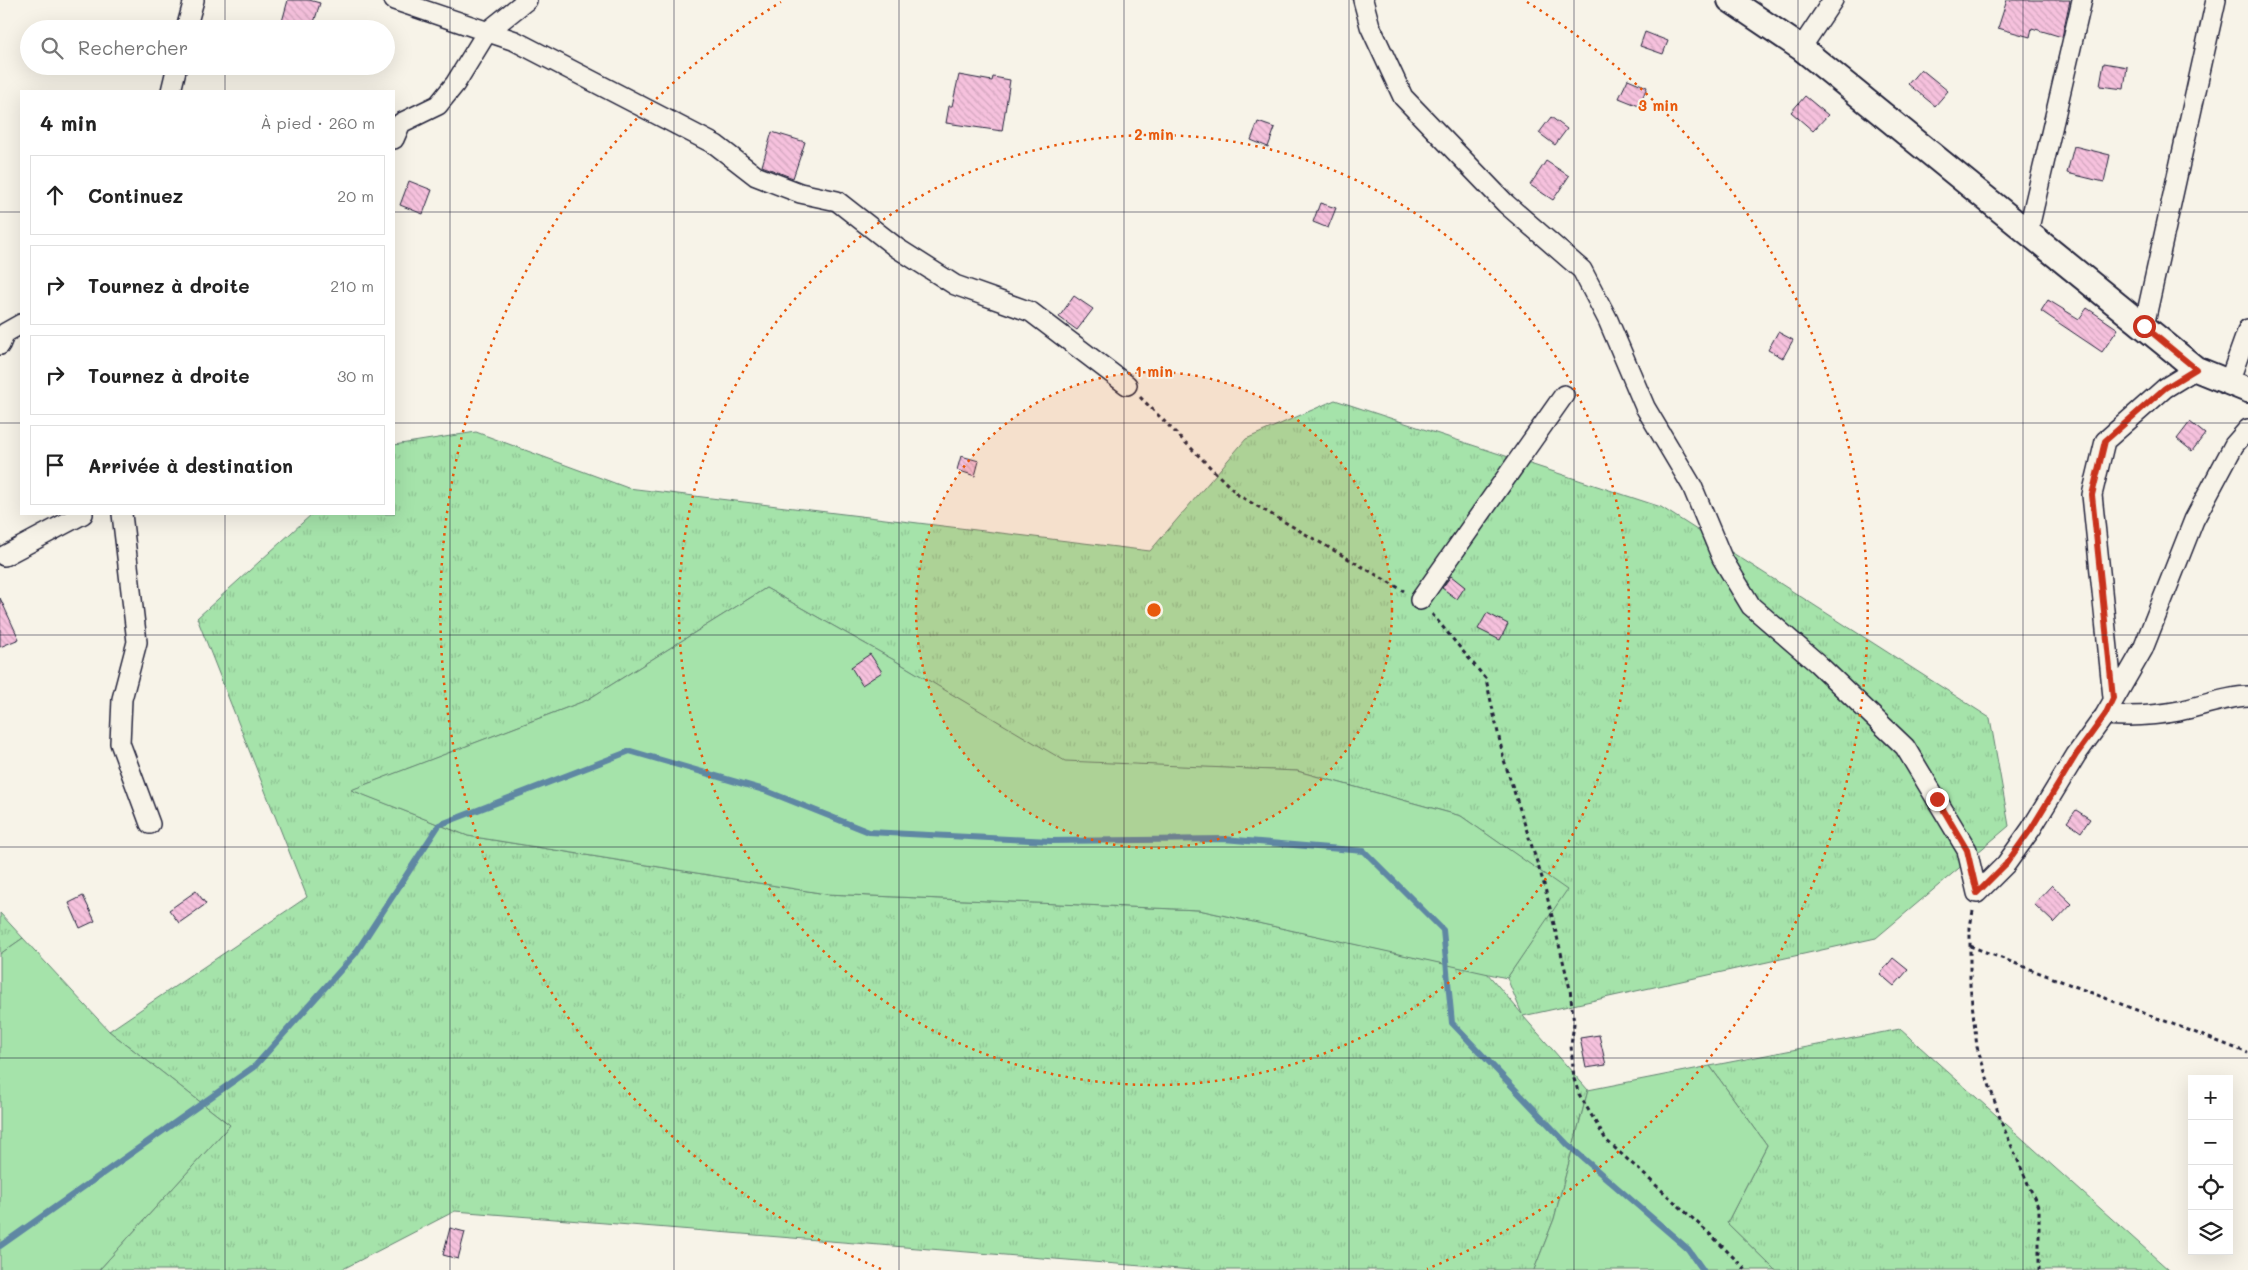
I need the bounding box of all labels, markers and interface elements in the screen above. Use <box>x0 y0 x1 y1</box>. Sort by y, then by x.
search box <box>20 20 395 75</box>
icon: search <box>38 34 66 62</box>
text: Rechercher <box>78 35 188 60</box>
text: 3 min <box>1638 95 1678 115</box>
text: 4 min <box>40 109 97 136</box>
text: À pied · 260 m <box>260 112 375 133</box>
text: 2 min <box>1134 124 1174 144</box>
icon: ahead <box>41 181 69 209</box>
text: Continuez <box>88 183 183 208</box>
text: 20 m <box>337 185 374 206</box>
icon: right <box>41 271 69 299</box>
text: Tournez à droite <box>88 273 250 298</box>
text: 210 m <box>330 275 374 296</box>
route start <box>2133 315 2156 338</box>
icon: right <box>41 361 69 389</box>
text: 1 min <box>1135 361 1173 381</box>
text: Tournez à droite <box>88 363 250 388</box>
text: 30 m <box>337 365 374 386</box>
icon: arrive <box>41 451 69 479</box>
text: Arrivée à destination <box>88 453 293 478</box>
centre of rings <box>1145 601 1163 619</box>
route end <box>1926 788 1949 811</box>
map controls <box>2188 1075 2233 1255</box>
button: + <box>2188 1075 2233 1120</box>
button: − <box>2188 1120 2233 1165</box>
button: locate <box>2188 1165 2233 1210</box>
button: layers <box>2188 1210 2233 1255</box>

